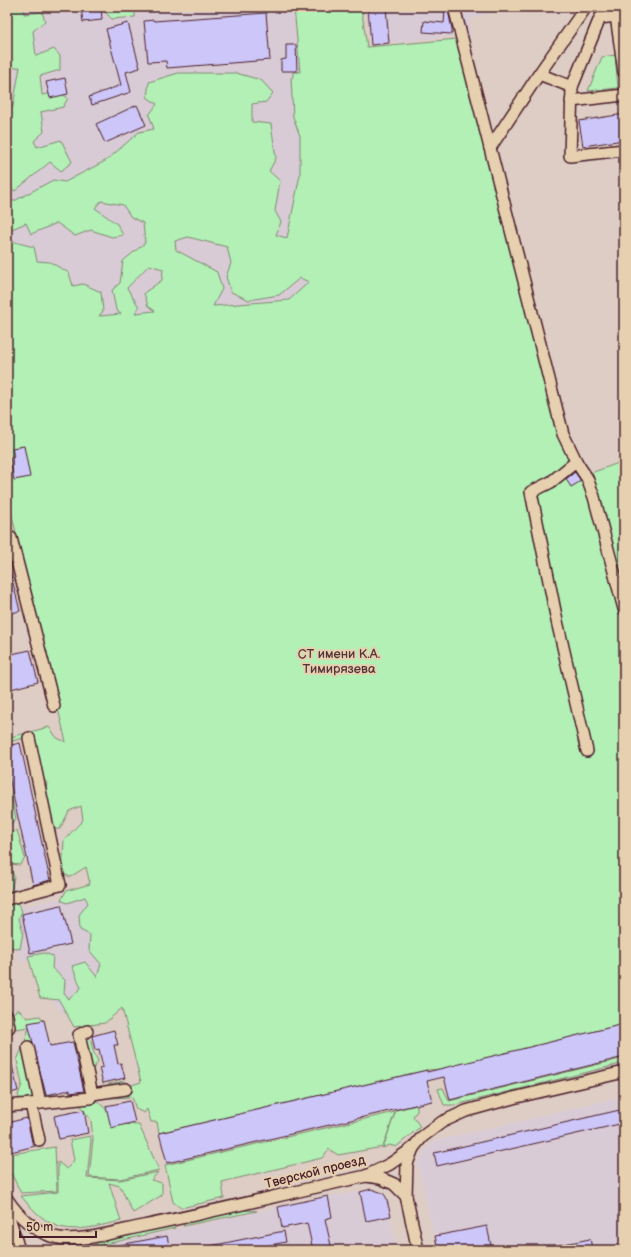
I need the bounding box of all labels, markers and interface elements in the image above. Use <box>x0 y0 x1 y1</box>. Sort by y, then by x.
park label: СТ имени К.А. Тимирязева <box>298 646 381 677</box>
street label: Тверской проезд <box>263 1152 367 1192</box>
scale bar <box>20 1213 96 1239</box>
text: 50 m <box>26 1220 53 1235</box>

